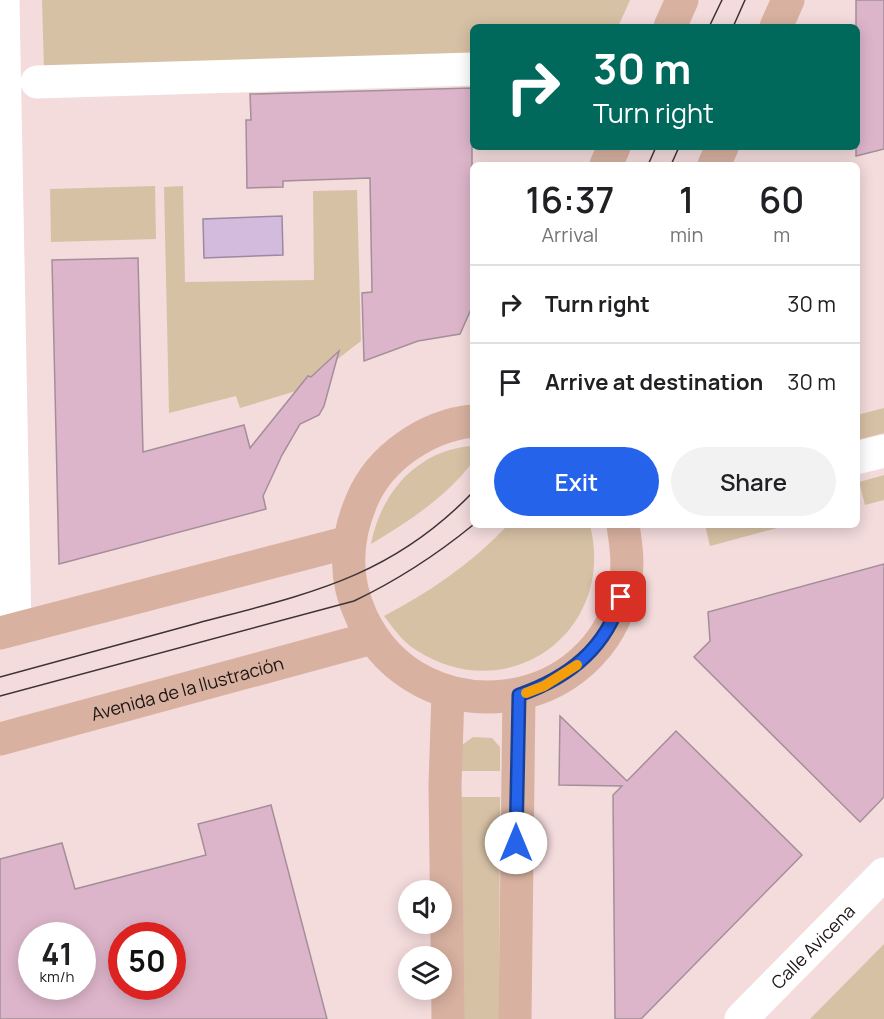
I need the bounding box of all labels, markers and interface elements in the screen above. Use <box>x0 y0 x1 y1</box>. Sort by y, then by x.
text: 30 m <box>593 39 691 97</box>
icon: right <box>494 48 572 126</box>
text: Turn right <box>593 94 714 131</box>
text: 16:37 <box>526 175 614 224</box>
text: 1 <box>679 175 694 224</box>
text: 60 <box>759 175 804 224</box>
text: Arrival <box>541 221 599 248</box>
text: min <box>670 221 703 248</box>
text: m <box>773 221 790 248</box>
icon: right <box>494 288 527 321</box>
text: Turn right <box>545 289 650 319</box>
text: 30 m <box>787 289 836 319</box>
icon: arrive <box>494 366 527 399</box>
text: Arrive at destination <box>545 367 763 397</box>
text: 30 m <box>787 367 836 397</box>
button: Exit <box>494 447 659 516</box>
button: Share <box>671 447 836 516</box>
pin <box>595 571 646 622</box>
icon: arrive <box>604 580 637 613</box>
street label: Avenida de la Ilustración <box>88 651 286 726</box>
position arrow <box>484 811 548 875</box>
map controls <box>398 880 452 1000</box>
button: sound <box>398 880 452 934</box>
street label: Calle Avicena <box>765 899 860 994</box>
speed limit sign: 50 <box>108 922 186 1000</box>
text: 41 <box>41 933 73 974</box>
button: layers <box>398 946 452 1000</box>
text: km/h <box>40 966 74 987</box>

